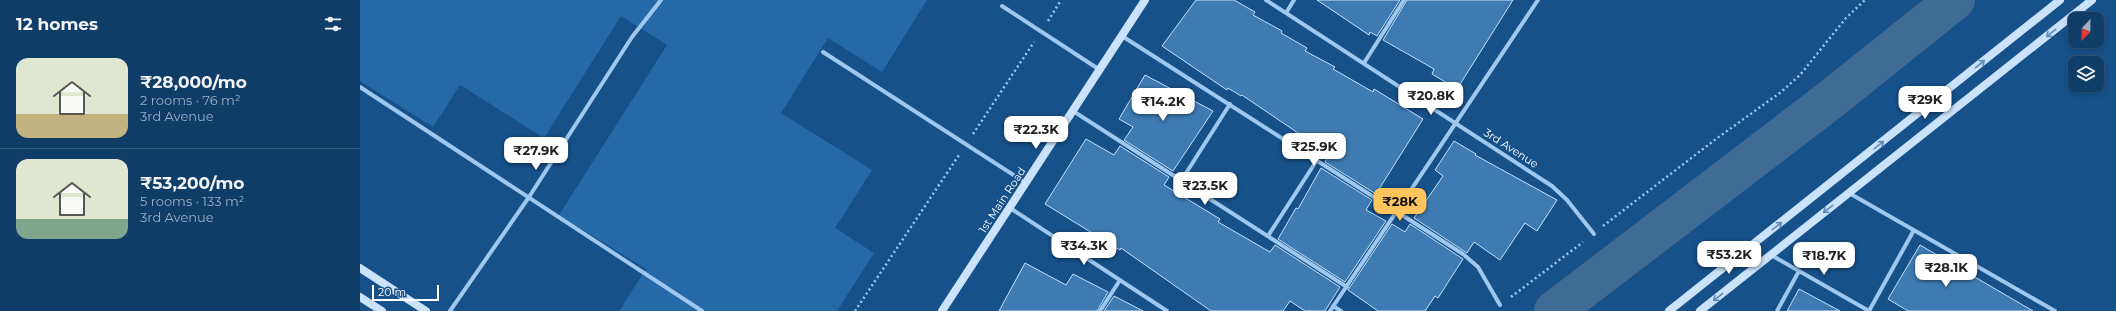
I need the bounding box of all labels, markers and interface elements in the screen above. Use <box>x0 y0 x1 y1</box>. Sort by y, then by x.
north arrow <box>2068 12 2104 48</box>
map controls <box>2068 12 2104 92</box>
icon: filters <box>322 13 344 35</box>
text: 12 homes <box>16 14 98 34</box>
one-way arrow <box>2045 29 2056 37</box>
button: layers <box>2068 56 2104 92</box>
one-way arrow <box>1975 60 1986 68</box>
text: ₹28,000/mo <box>140 72 247 92</box>
icon: home <box>48 74 96 122</box>
pin: ₹20.8K <box>1398 82 1464 116</box>
pin: ₹29K <box>1901 86 1949 120</box>
text: ₹20.8K <box>1407 87 1455 103</box>
pin: ₹14.2K <box>1130 88 1196 122</box>
text: ₹29K <box>1908 91 1942 107</box>
text: 2 rooms · 76 m² <box>140 92 240 108</box>
text: ₹14.2K <box>1141 93 1185 109</box>
text: 3rd Avenue <box>140 108 214 124</box>
pin: ₹22.3K <box>1003 116 1069 150</box>
text: ₹22.3K <box>1013 121 1059 137</box>
street label: 3rd Avenue <box>1481 125 1541 171</box>
pin: ₹25.9K <box>1281 133 1347 167</box>
pin: ₹27.9K <box>503 137 569 171</box>
text: ₹25.9K <box>1291 138 1337 154</box>
one-way arrow <box>1873 141 1884 149</box>
text: ₹27.9K <box>513 142 559 158</box>
street label: 1st Main Road <box>976 164 1028 236</box>
pin: ₹23.5K <box>1172 172 1238 206</box>
text: ₹53,200/mo <box>140 173 244 193</box>
icon: home <box>48 175 96 223</box>
text: ₹23.5K <box>1182 177 1228 193</box>
pin: ₹28K <box>1376 188 1424 222</box>
text: 5 rooms · 133 m² <box>140 193 244 209</box>
text: ₹28K <box>1382 193 1418 209</box>
one-way arrow <box>1822 205 1833 214</box>
text: 3rd Avenue <box>140 209 214 225</box>
one-way arrow <box>1771 221 1782 230</box>
pin: ₹34.3K <box>1051 232 1117 266</box>
text: ₹34.3K <box>1060 237 1108 253</box>
pin: ₹53.2K <box>1696 241 1762 275</box>
pin: ₹18.7K <box>1791 242 1857 276</box>
text: ₹53.2K <box>1706 246 1752 262</box>
text: ₹18.7K <box>1802 247 1846 263</box>
pin: ₹28.1K <box>1913 254 1979 288</box>
text: ₹28.1K <box>1924 259 1968 275</box>
scale bar <box>372 283 439 302</box>
text: 20 m <box>378 285 406 299</box>
one-way arrow <box>1712 292 1723 301</box>

